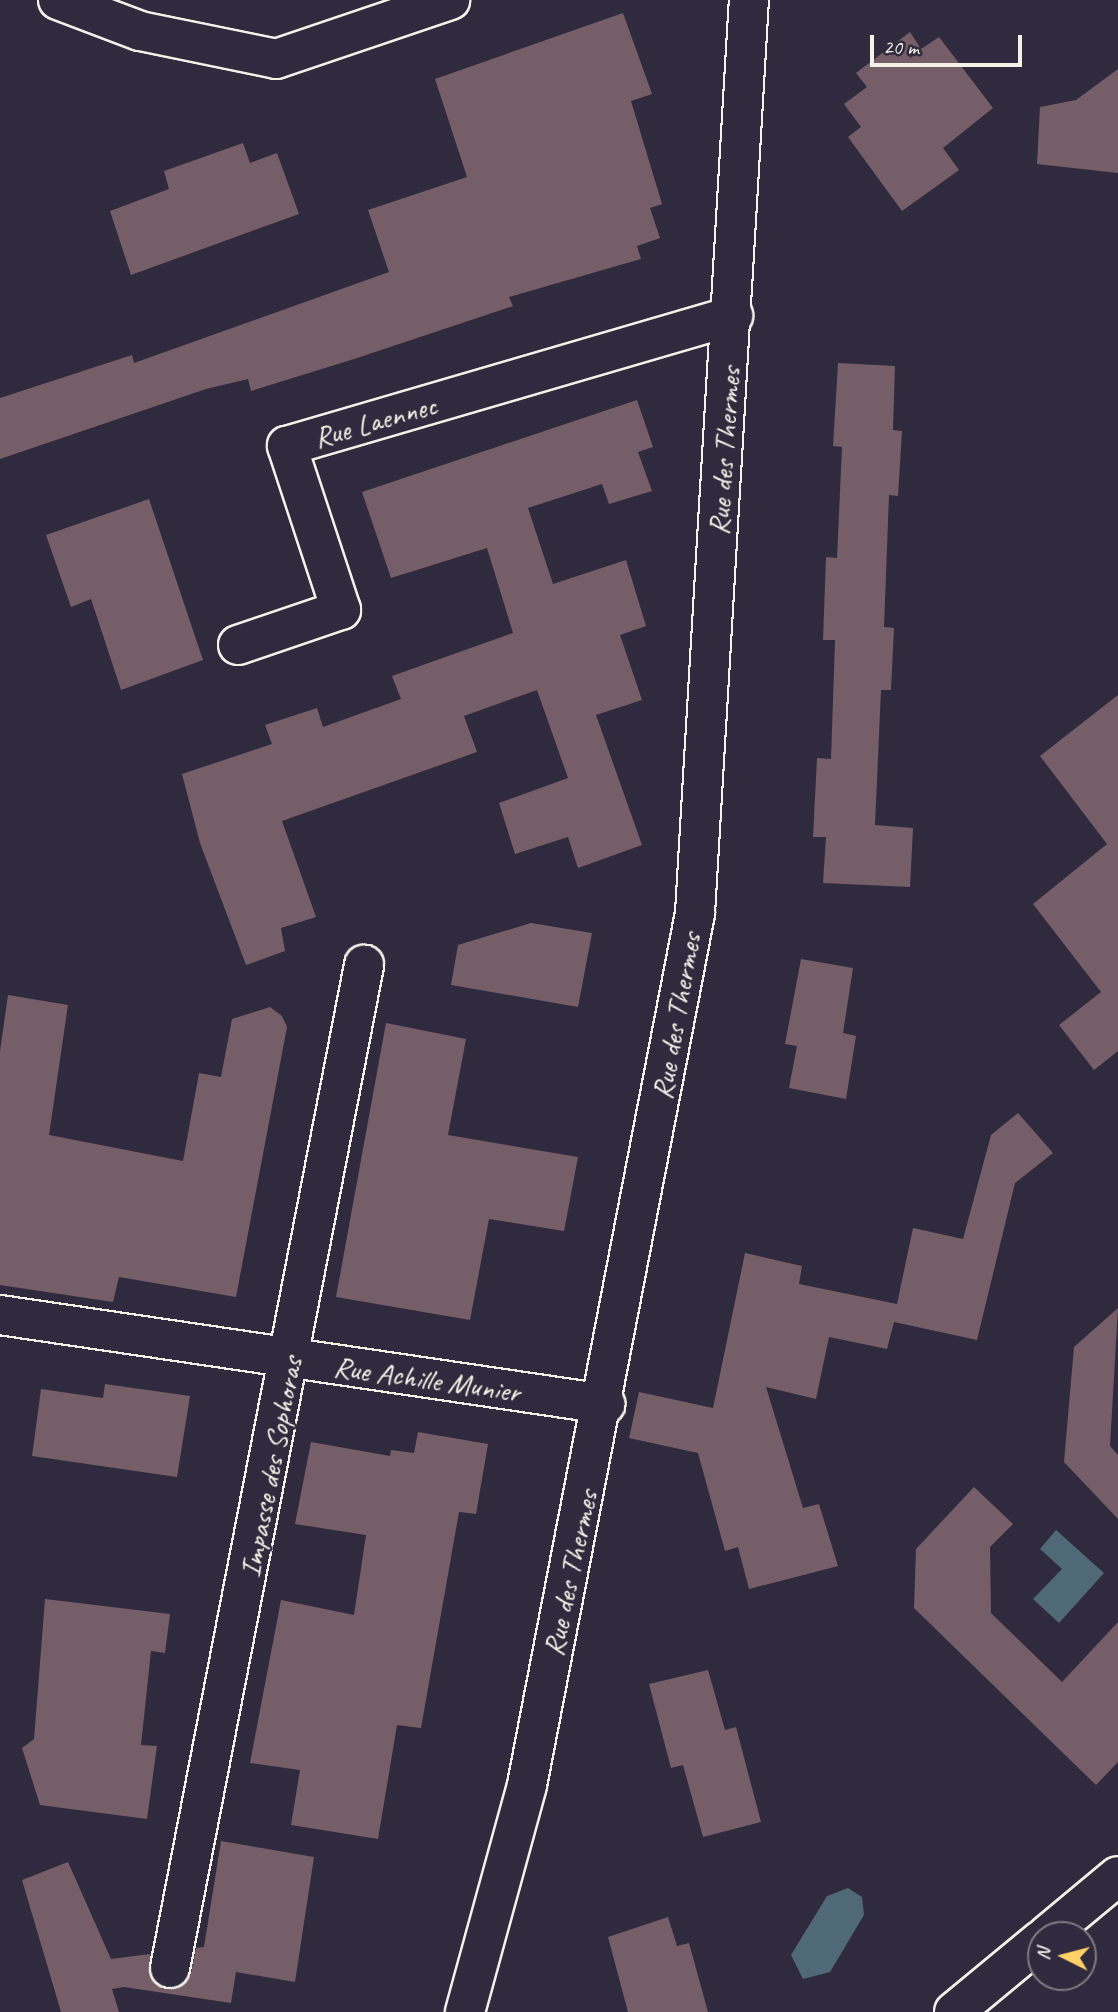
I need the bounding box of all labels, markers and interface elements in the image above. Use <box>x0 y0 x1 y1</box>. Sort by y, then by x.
scale bar <box>873 21 1025 65</box>
text: 20 m <box>883 34 919 60</box>
street label: Rue des Thermes <box>700 366 748 536</box>
street label: Rue Laennec <box>309 386 441 456</box>
street label: Rue des Thermes <box>644 930 708 1102</box>
street label: Rue Achille Munier <box>332 1348 522 1410</box>
street label: Impasse des Sophoras <box>232 1354 310 1580</box>
street label: Rue des Thermes <box>535 1487 605 1659</box>
north arrow <box>1027 1921 1097 1991</box>
text: N <box>1031 1947 1056 1961</box>

